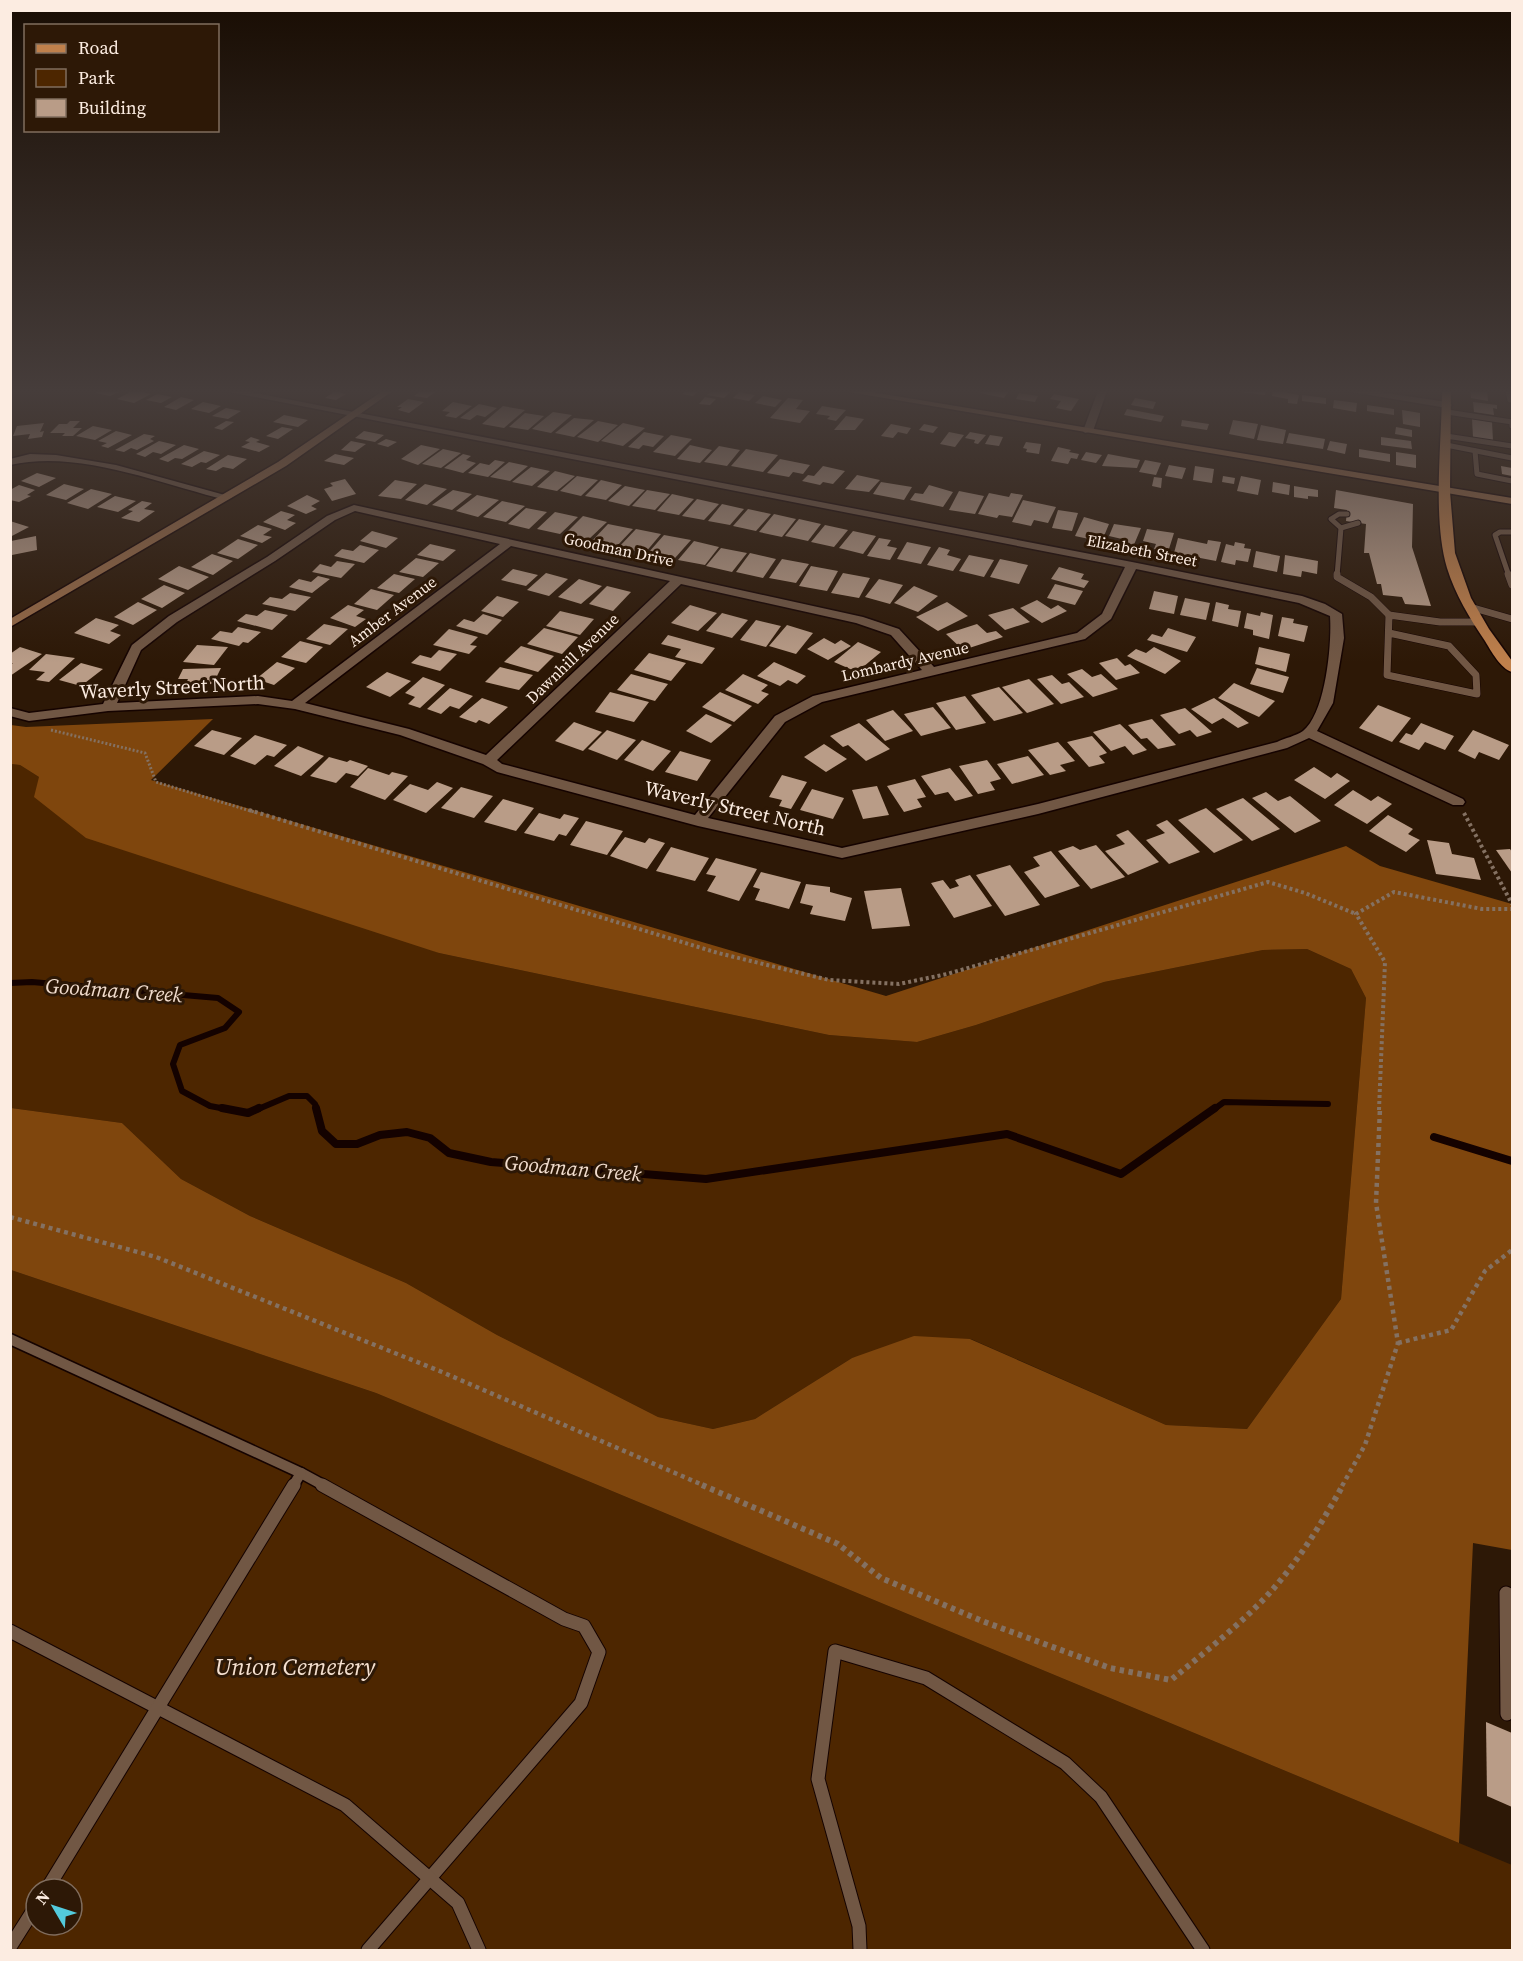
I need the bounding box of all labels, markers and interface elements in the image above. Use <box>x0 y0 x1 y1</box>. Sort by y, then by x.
legend <box>24 24 219 132</box>
text: Road <box>78 35 119 60</box>
text: Park <box>78 65 115 90</box>
text: Building <box>78 95 146 120</box>
street label: Goodman Drive <box>562 527 676 571</box>
street label: Elizabeth Street <box>1085 529 1200 572</box>
street label: Amber Avenue <box>343 570 441 652</box>
street label: Dawnhill Avenue <box>521 608 623 708</box>
street label: Lombardy Avenue <box>839 636 971 686</box>
street label: Waverly Street North <box>79 668 265 706</box>
street label: Waverly Street North <box>641 773 829 843</box>
water label: Goodman Creek <box>44 971 184 1009</box>
water label: Goodman Creek <box>503 1148 643 1188</box>
park label: Union Cemetery <box>215 1650 376 1683</box>
north arrow <box>24 1877 84 1937</box>
text: N <box>30 1886 55 1909</box>

